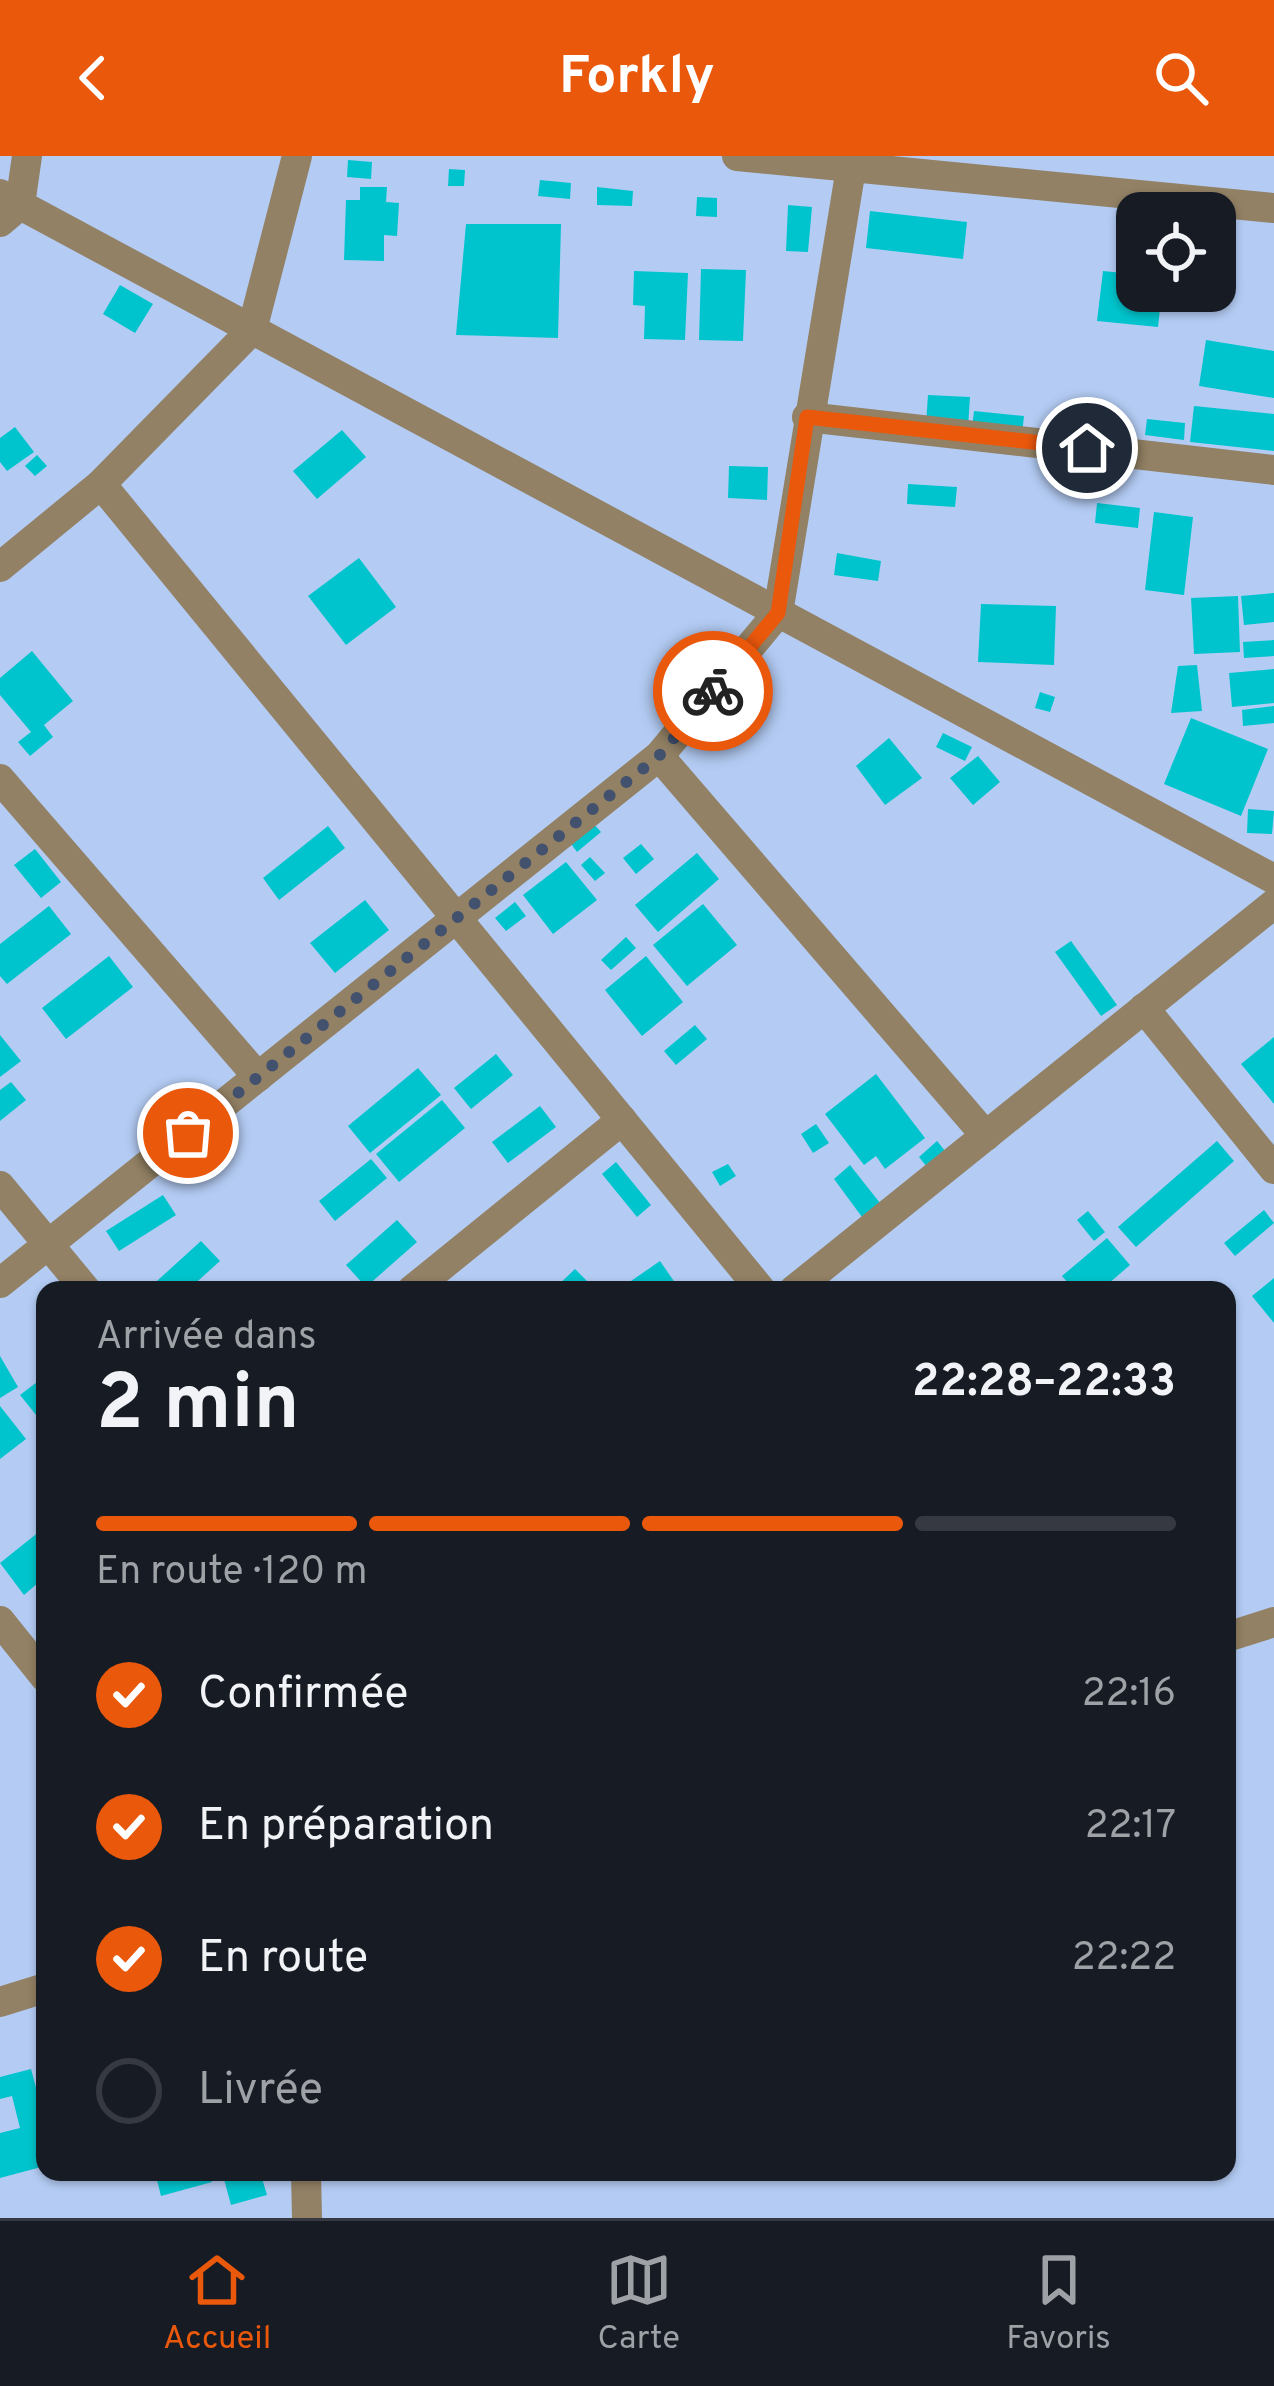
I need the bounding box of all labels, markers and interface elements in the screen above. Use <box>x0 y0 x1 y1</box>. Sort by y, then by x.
text: Forkly <box>559 44 715 113</box>
icon: back <box>60 45 126 111</box>
icon: search <box>1148 45 1214 111</box>
map controls <box>1116 192 1236 312</box>
button: locate <box>1116 192 1236 312</box>
pin <box>1036 397 1138 499</box>
icon: home <box>1054 415 1120 481</box>
courier <box>653 631 773 751</box>
icon: bike <box>680 658 746 724</box>
pin <box>137 1082 239 1184</box>
icon: bag <box>155 1100 221 1166</box>
text: Arrivée dans <box>96 1314 316 1363</box>
text: 22:28–22:33 <box>912 1355 1176 1412</box>
text: 2 min <box>96 1358 300 1457</box>
text: En route · 120 m <box>96 1549 368 1598</box>
icon: check <box>96 1662 162 1728</box>
text: Confirmée <box>198 1667 408 1724</box>
text: 22:16 <box>1082 1671 1176 1720</box>
icon: check <box>96 1794 162 1860</box>
text: En préparation <box>198 1799 494 1856</box>
text: 22:17 <box>1085 1803 1176 1852</box>
icon: check <box>96 1926 162 1992</box>
text: En route <box>198 1931 368 1988</box>
text: 22:22 <box>1072 1935 1176 1984</box>
text: Livrée <box>198 2063 323 2120</box>
tab: Accueil <box>163 2247 271 2361</box>
tab: Carte <box>598 2247 680 2361</box>
tab: Favoris <box>1006 2247 1111 2361</box>

